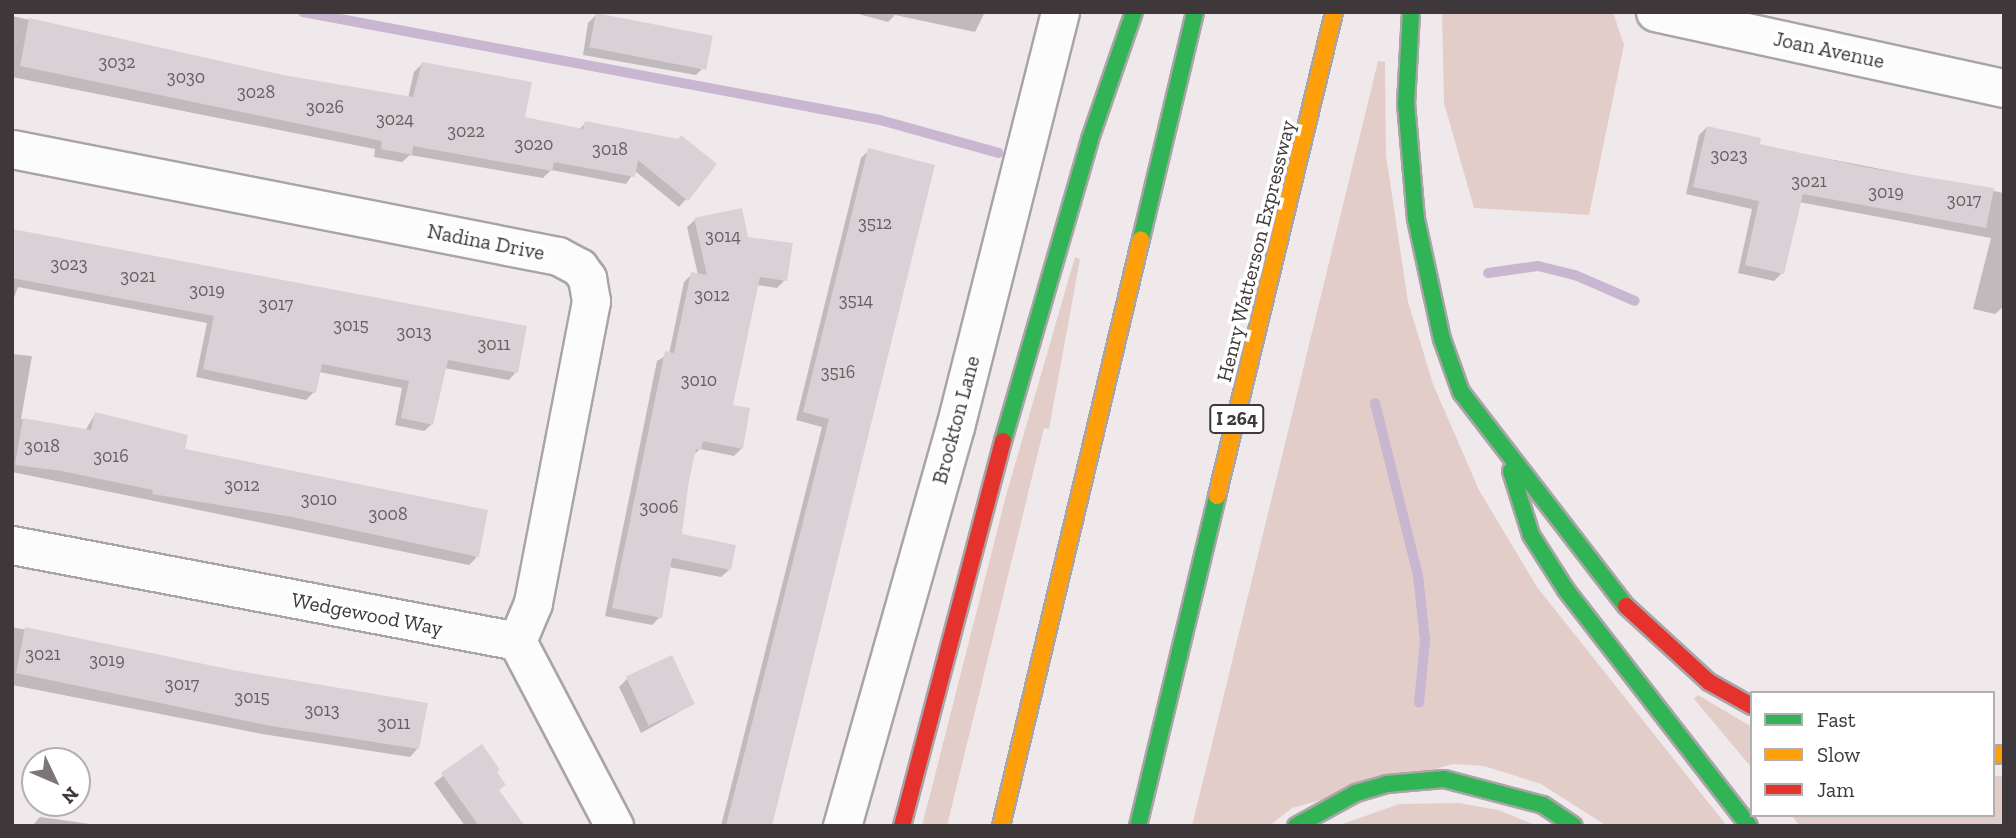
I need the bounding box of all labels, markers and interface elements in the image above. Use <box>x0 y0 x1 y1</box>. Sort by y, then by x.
street label: Joan Avenue <box>1771 26 1887 74</box>
house number: 3032 <box>98 51 136 73</box>
house number: 3030 <box>167 66 205 88</box>
house number: 3028 <box>237 81 275 103</box>
house number: 3026 <box>306 96 344 118</box>
house number: 3024 <box>376 108 414 130</box>
street label: Henry Watterson Expressway <box>1211 117 1301 385</box>
house number: 3022 <box>447 120 485 142</box>
house number: 3020 <box>515 133 553 155</box>
house number: 3018 <box>592 138 628 160</box>
house number: 3023 <box>1710 144 1748 166</box>
house number: 3021 <box>1791 170 1827 192</box>
house number: 3019 <box>1868 181 1904 203</box>
house number: 3017 <box>1947 189 1981 211</box>
house number: 3512 <box>858 212 892 234</box>
street label: Nadina Drive <box>425 218 547 266</box>
house number: 3014 <box>705 225 741 247</box>
house number: 3023 <box>50 253 88 275</box>
house number: 3021 <box>120 265 156 287</box>
house number: 3019 <box>189 279 225 301</box>
house number: 3012 <box>694 284 730 306</box>
house number: 3514 <box>839 289 873 311</box>
house number: 3017 <box>259 293 293 315</box>
house number: 3015 <box>333 314 369 336</box>
house number: 3013 <box>397 321 431 343</box>
house number: 3011 <box>477 333 511 355</box>
street label: Brockton Lane <box>927 353 985 487</box>
house number: 3516 <box>821 361 855 383</box>
house number: 3010 <box>681 369 717 391</box>
road number: I 264 <box>1209 404 1265 434</box>
house number: 3018 <box>24 435 60 457</box>
house number: 3016 <box>93 445 129 467</box>
house number: 3012 <box>224 474 260 496</box>
house number: 3010 <box>301 488 337 510</box>
house number: 3006 <box>639 496 679 518</box>
house number: 3008 <box>368 503 408 525</box>
street label: Wedgewood Way <box>289 587 445 641</box>
house number: 3021 <box>25 643 61 665</box>
house number: 3019 <box>89 649 125 671</box>
house number: 3017 <box>165 673 199 695</box>
house number: 3015 <box>234 686 270 708</box>
legend <box>1750 691 1995 817</box>
house number: 3013 <box>305 699 339 721</box>
text: Fast <box>1817 707 1856 732</box>
house number: 3011 <box>377 712 411 734</box>
text: Slow <box>1817 742 1860 767</box>
north arrow <box>21 747 91 817</box>
text: Jam <box>1817 777 1854 802</box>
text: N <box>57 782 83 809</box>

